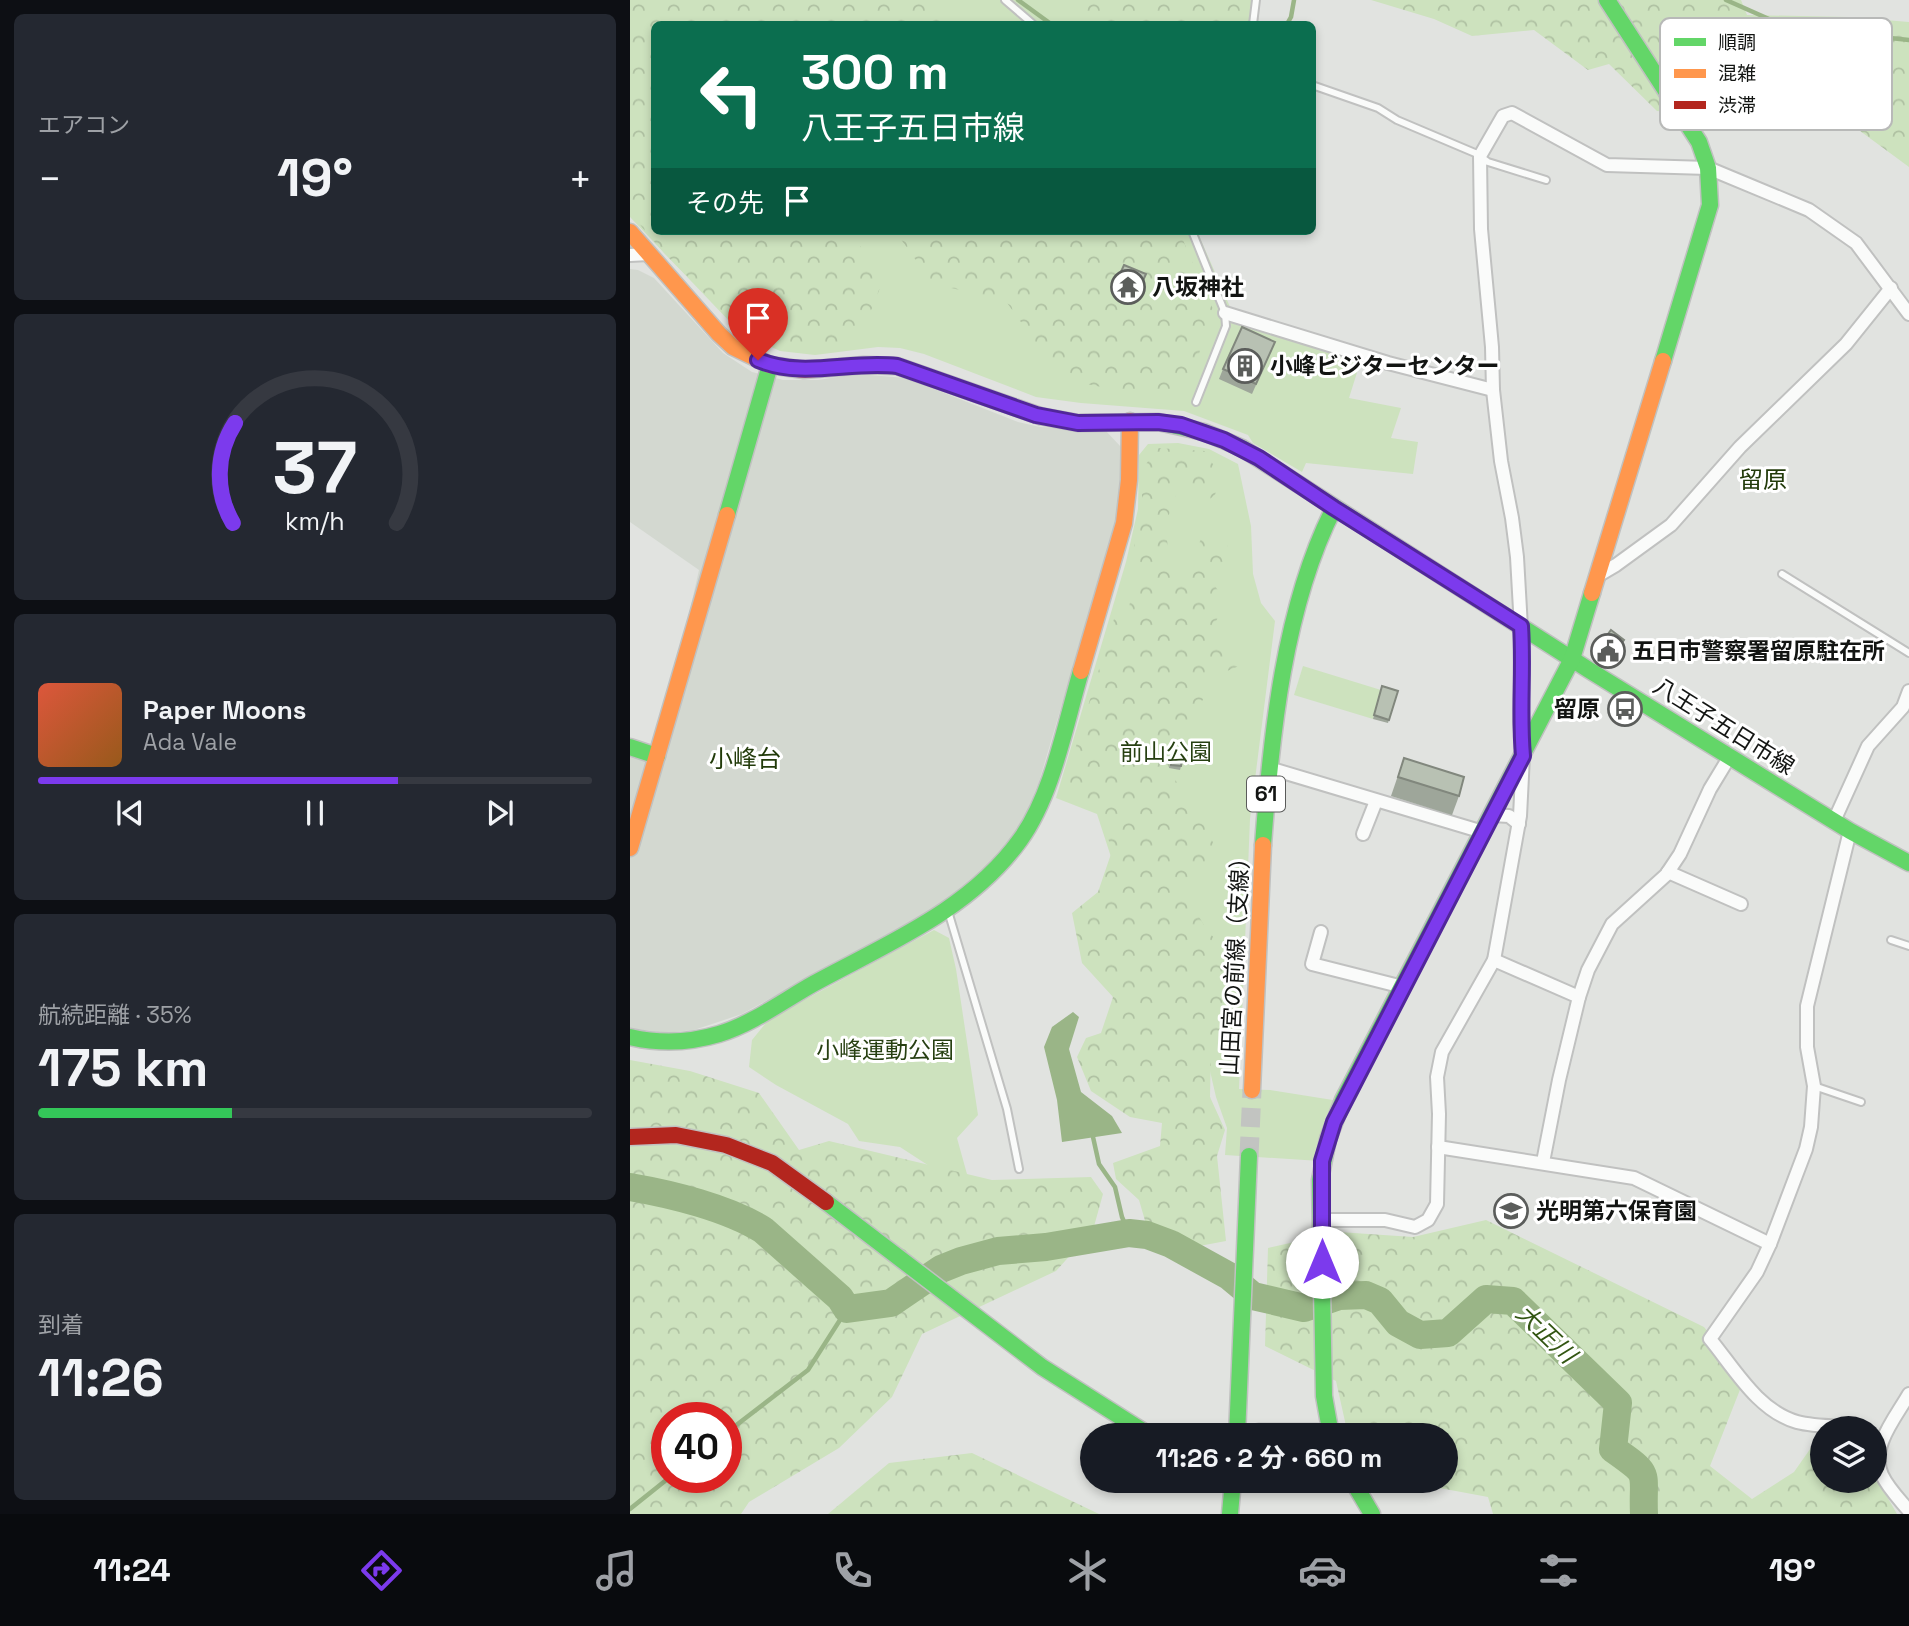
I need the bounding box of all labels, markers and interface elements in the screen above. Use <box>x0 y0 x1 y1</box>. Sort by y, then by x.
legend <box>1660 18 1892 130</box>
text: 順調 <box>1718 30 1756 55</box>
text: 300 m <box>801 41 949 103</box>
icon: left <box>686 49 777 140</box>
text: 混雑 <box>1718 61 1756 86</box>
text: 渋滞 <box>1718 93 1756 118</box>
text: 八王子五日市線 <box>801 108 1025 148</box>
text: エアコン <box>38 110 130 140</box>
text: 19° <box>277 145 353 211</box>
text: − <box>38 155 62 203</box>
text: + <box>568 155 592 203</box>
icon: arrive <box>778 182 816 220</box>
text: その先 <box>686 186 764 220</box>
temple icon: 八坂神社 <box>1109 268 1147 306</box>
place label: 八坂神社 <box>1152 272 1244 302</box>
pin <box>728 288 788 360</box>
icon: arrive <box>739 299 777 337</box>
building icon: 小峰ビジターセンター <box>1226 347 1264 385</box>
place label: 小峰ビジターセンター <box>1270 351 1500 381</box>
text: 37 <box>273 421 357 514</box>
district label: 留原 <box>1739 464 1787 495</box>
text: km/h <box>285 505 345 537</box>
public building icon: 五日市警察署留原駐在所 <box>1589 632 1627 670</box>
place label: 五日市警察署留原駐在所 <box>1632 636 1885 666</box>
street label: 八王子五日市線 <box>1648 671 1800 781</box>
bus stop icon: 留原 <box>1606 690 1644 728</box>
text: Paper Moons <box>143 693 306 727</box>
place label: 留原 <box>1554 694 1600 724</box>
text: Ada Vale <box>143 727 237 757</box>
park label: 前山公園 <box>1120 737 1212 767</box>
district label: 小峰台 <box>709 743 781 774</box>
road number: 61 <box>1247 776 1285 812</box>
icon: previous <box>111 794 149 832</box>
icon: pause <box>296 794 334 832</box>
icon: next <box>481 794 519 832</box>
street label: 山田宮の前線（支線） <box>1214 845 1256 1077</box>
text: 航続距離 · 35% <box>38 1000 192 1030</box>
text: 175 km <box>38 1035 208 1101</box>
park label: 小峰運動公園 <box>816 1035 954 1065</box>
school or university icon: 光明第六保育園 <box>1492 1192 1530 1230</box>
place label: 光明第六保育園 <box>1536 1196 1697 1226</box>
position arrow <box>1285 1225 1359 1299</box>
water label: 大正川 <box>1510 1297 1585 1372</box>
text: 到着 <box>38 1310 84 1340</box>
text: 11:26 <box>38 1345 164 1411</box>
speed limit sign: 40 <box>651 1402 742 1493</box>
map controls <box>1810 1416 1887 1493</box>
button: layers <box>1810 1416 1887 1493</box>
text: 11:26 · 2 分 · 660 m <box>1156 1441 1382 1475</box>
icon: directions <box>357 1546 406 1595</box>
icon: music <box>592 1546 641 1595</box>
icon: phone <box>828 1546 877 1595</box>
icon: climate <box>1063 1546 1112 1595</box>
icon: car <box>1298 1546 1347 1595</box>
icon: filters <box>1534 1546 1583 1595</box>
text: 11:24 <box>93 1550 170 1590</box>
text: 19° <box>1769 1550 1816 1590</box>

